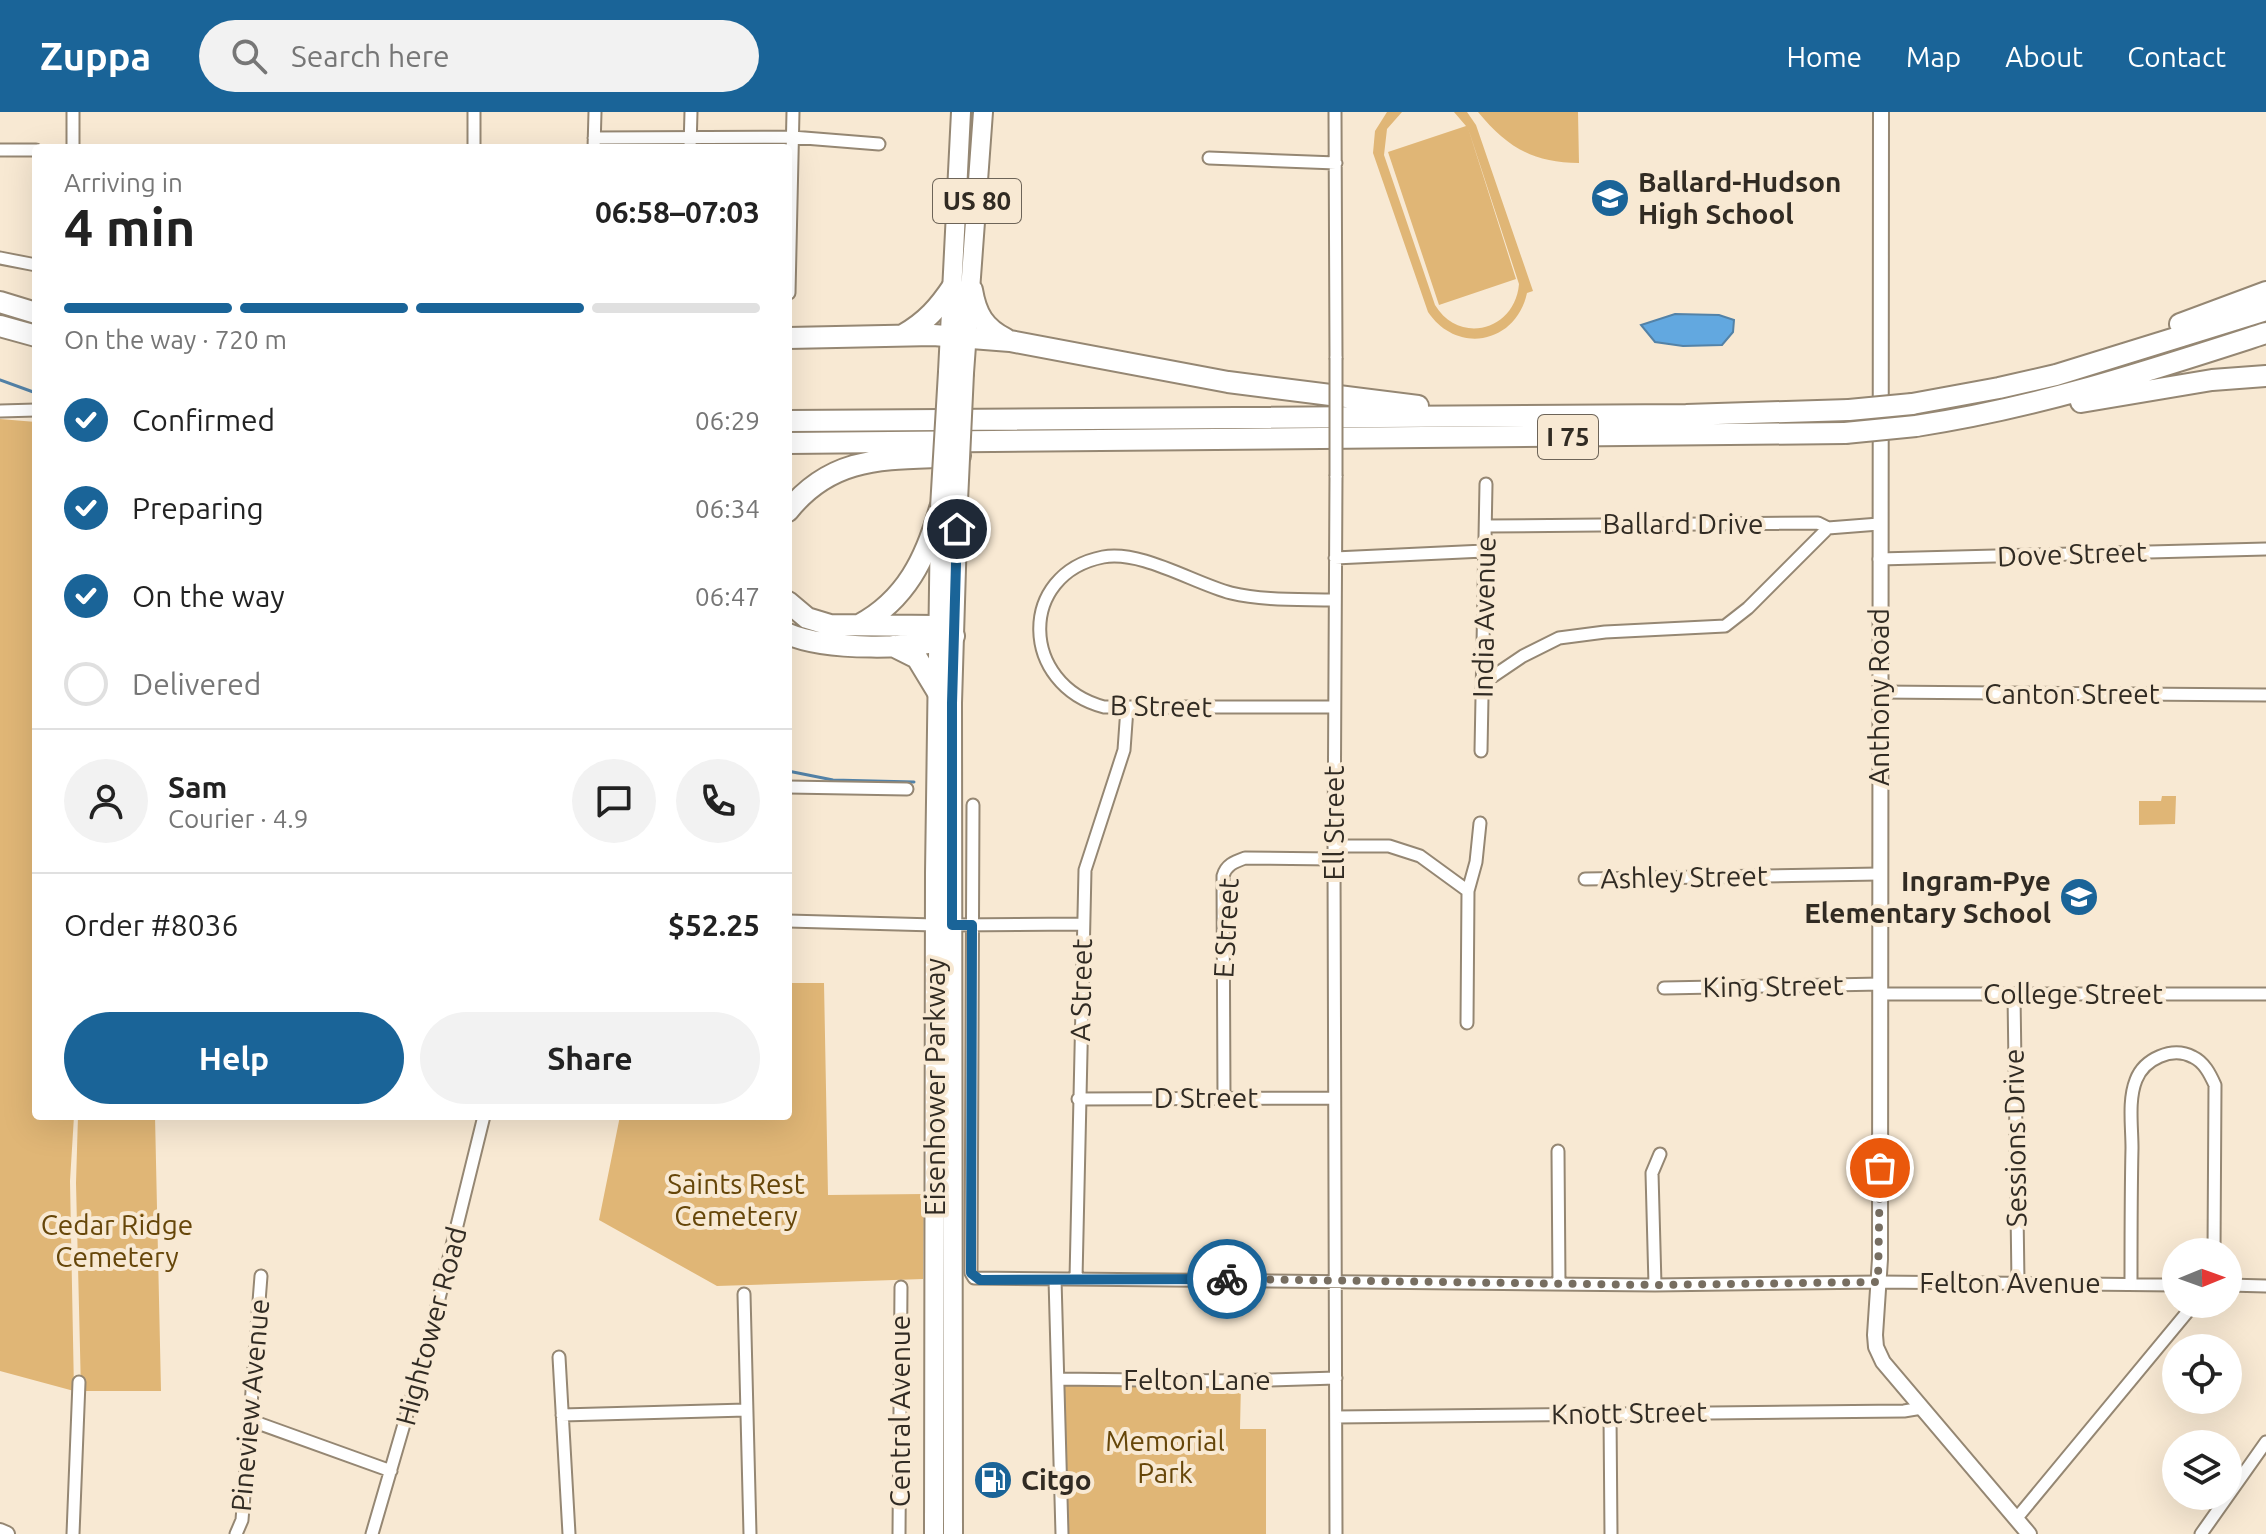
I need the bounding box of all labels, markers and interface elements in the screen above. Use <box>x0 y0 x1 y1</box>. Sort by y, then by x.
search box <box>199 20 759 92</box>
icon: search <box>227 34 271 78</box>
text: Zuppa <box>40 35 151 77</box>
text: Search here <box>291 39 450 73</box>
text: Home <box>1787 41 1862 72</box>
text: Map <box>1906 41 1961 72</box>
text: About <box>2005 41 2083 72</box>
text: Contact <box>2127 41 2226 72</box>
place label: Ballard-Hudson High School <box>1638 166 1841 229</box>
text: Arriving in <box>64 168 183 197</box>
school or university icon: Ballard-Hudson High School <box>1589 177 1631 219</box>
road number: US 80 <box>933 179 1021 223</box>
text: 06:58–07:03 <box>595 195 760 229</box>
text: 4 min <box>64 198 195 256</box>
text: On the way · 720 m <box>64 325 287 354</box>
icon: check <box>64 398 108 442</box>
text: Confirmed <box>132 403 275 437</box>
text: 06:29 <box>695 406 760 435</box>
road number: I 75 <box>1538 415 1598 459</box>
icon: check <box>64 486 108 530</box>
text: Preparing <box>132 491 264 525</box>
text: 06:34 <box>695 494 760 523</box>
pin <box>923 495 991 563</box>
icon: home <box>935 507 979 551</box>
street label: Ballard Drive <box>1603 508 1763 539</box>
street label: Dove Street <box>1997 535 2147 572</box>
street label: India Avenue <box>1467 536 1500 698</box>
icon: check <box>64 574 108 618</box>
text: On the way <box>132 579 285 613</box>
text: 06:47 <box>695 582 760 611</box>
street label: Anthony Road <box>1863 608 1894 786</box>
text: Delivered <box>132 667 261 701</box>
street label: Canton Street <box>1984 678 2160 709</box>
street label: B Street <box>1110 689 1212 722</box>
button: person <box>64 759 148 843</box>
button: chat <box>572 759 656 843</box>
button: phone <box>676 759 760 843</box>
street label: Ell Street <box>1318 766 1349 880</box>
text: Sam <box>168 770 227 804</box>
text: Courier · 4.9 <box>168 804 308 833</box>
street label: Ashley Street <box>1600 860 1768 893</box>
place label: Ingram-Pye Elementary School <box>1804 865 2051 928</box>
school or university icon: Ingram-Pye Elementary School <box>2058 876 2100 918</box>
street label: E Street <box>1207 877 1244 979</box>
text: Order #8036 <box>64 908 238 942</box>
text: $52.25 <box>668 908 760 942</box>
street label: A Street <box>1064 938 1097 1042</box>
street label: Eisenhower Parkway <box>919 958 950 1216</box>
street label: King Street <box>1702 969 1844 1002</box>
street label: College Street <box>1983 978 2163 1009</box>
button: Help <box>64 1012 404 1104</box>
button: Share <box>420 1012 760 1104</box>
street label: Sessions Drive <box>1997 1049 2032 1227</box>
street label: D Street <box>1154 1082 1258 1113</box>
pin <box>1846 1134 1914 1202</box>
icon: bag <box>1858 1146 1902 1190</box>
park label: Saints Rest Cemetery <box>667 1168 805 1231</box>
park label: Cedar Ridge Cemetery <box>41 1209 193 1272</box>
street label: Hightower Road <box>389 1223 472 1429</box>
north arrow <box>2162 1238 2242 1318</box>
map controls <box>2162 1238 2242 1510</box>
courier <box>1187 1239 1267 1319</box>
icon: bike <box>1205 1257 1249 1301</box>
street label: Felton Avenue <box>1919 1267 2101 1298</box>
street label: Pineview Avenue <box>225 1297 274 1513</box>
street label: Central Avenue <box>884 1315 915 1507</box>
button: locate <box>2162 1334 2242 1414</box>
street label: Felton Lane <box>1123 1364 1271 1395</box>
street label: Knott Street <box>1551 1396 1707 1429</box>
park label: Memorial Park <box>1105 1425 1225 1488</box>
button: layers <box>2162 1430 2242 1510</box>
fuel station icon: Citgo <box>972 1459 1014 1501</box>
place label: Citgo <box>1021 1464 1092 1495</box>

